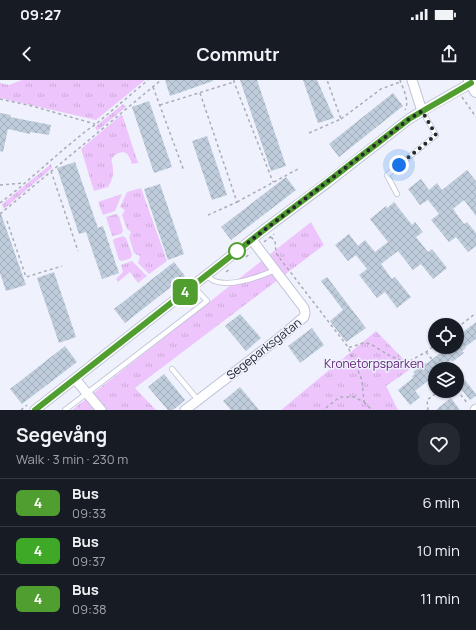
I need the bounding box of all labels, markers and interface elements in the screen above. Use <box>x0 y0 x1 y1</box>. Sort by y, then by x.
text: 09:27 <box>20 4 61 25</box>
text: Commutr <box>196 42 280 66</box>
icon: back <box>16 43 38 65</box>
icon: share <box>438 43 460 65</box>
your location <box>389 155 409 175</box>
unlabelled marker <box>228 242 246 260</box>
line badge: 4 <box>172 279 198 305</box>
text: 4 <box>181 282 189 301</box>
street label: Segeparksgatan <box>223 314 305 383</box>
map controls <box>428 318 464 398</box>
button: locate <box>428 318 464 354</box>
park label: Kronetorpsparken <box>324 355 424 372</box>
button: layers <box>428 362 464 398</box>
text: Segevång <box>16 422 107 448</box>
button: heart <box>418 423 460 465</box>
text: Walk · 3 min · 230 m <box>16 450 128 468</box>
text: Bus <box>72 483 99 504</box>
text: 6 min <box>423 492 460 513</box>
text: 4 <box>34 493 42 512</box>
text: 09:33 <box>72 504 106 522</box>
text: Bus <box>72 531 99 552</box>
text: 10 min <box>417 540 460 561</box>
text: 4 <box>34 541 42 560</box>
text: 09:37 <box>72 552 106 570</box>
text: Bus <box>72 579 99 600</box>
text: 11 min <box>420 588 460 609</box>
text: 4 <box>34 589 42 608</box>
text: 09:38 <box>72 600 107 618</box>

